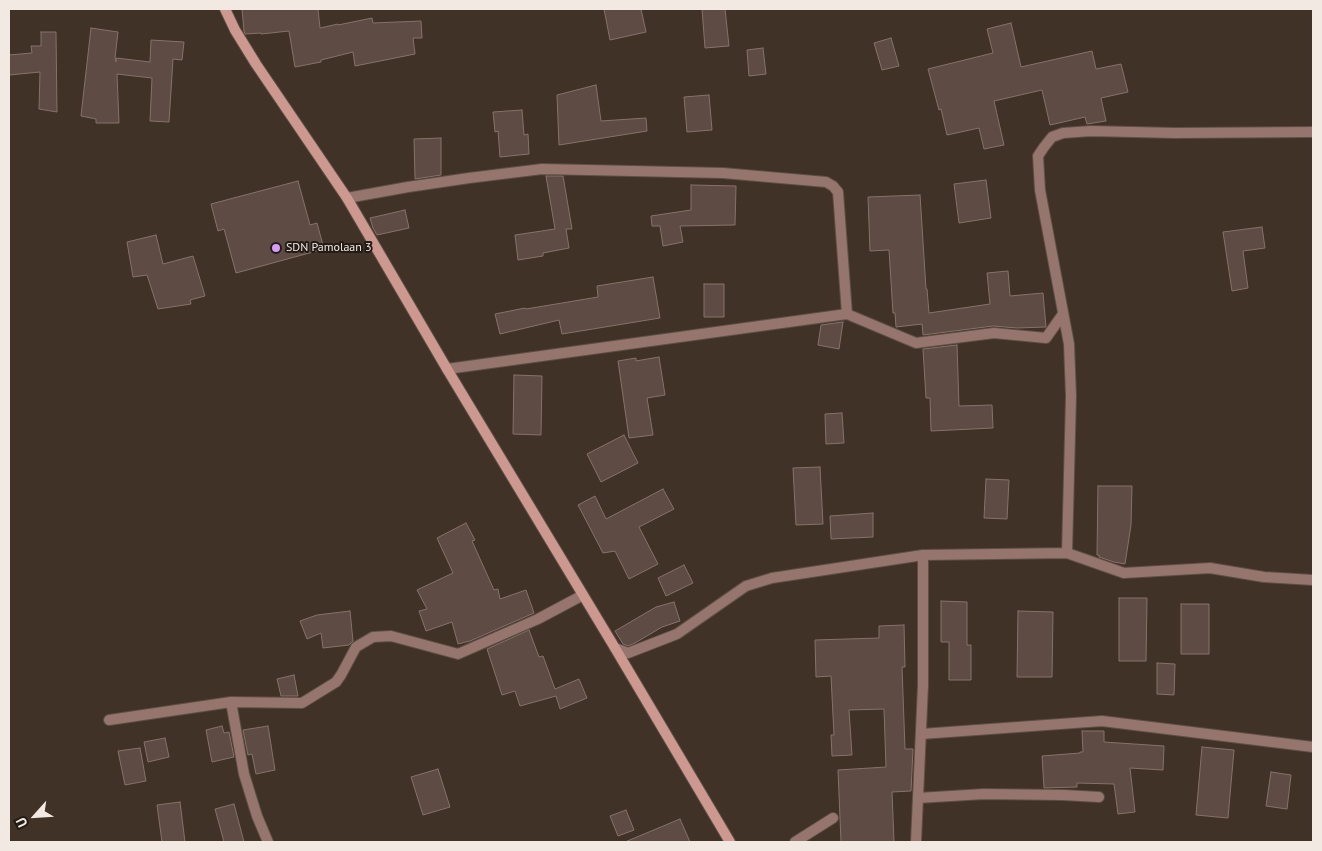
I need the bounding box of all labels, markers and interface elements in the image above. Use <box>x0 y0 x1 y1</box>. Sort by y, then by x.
place label: SDN Pamolaan 3 <box>286 241 372 255</box>
marker: SDN Pamolaan 3 <box>270 242 282 254</box>
north arrow <box>10 791 60 841</box>
text: U <box>12 815 32 830</box>

